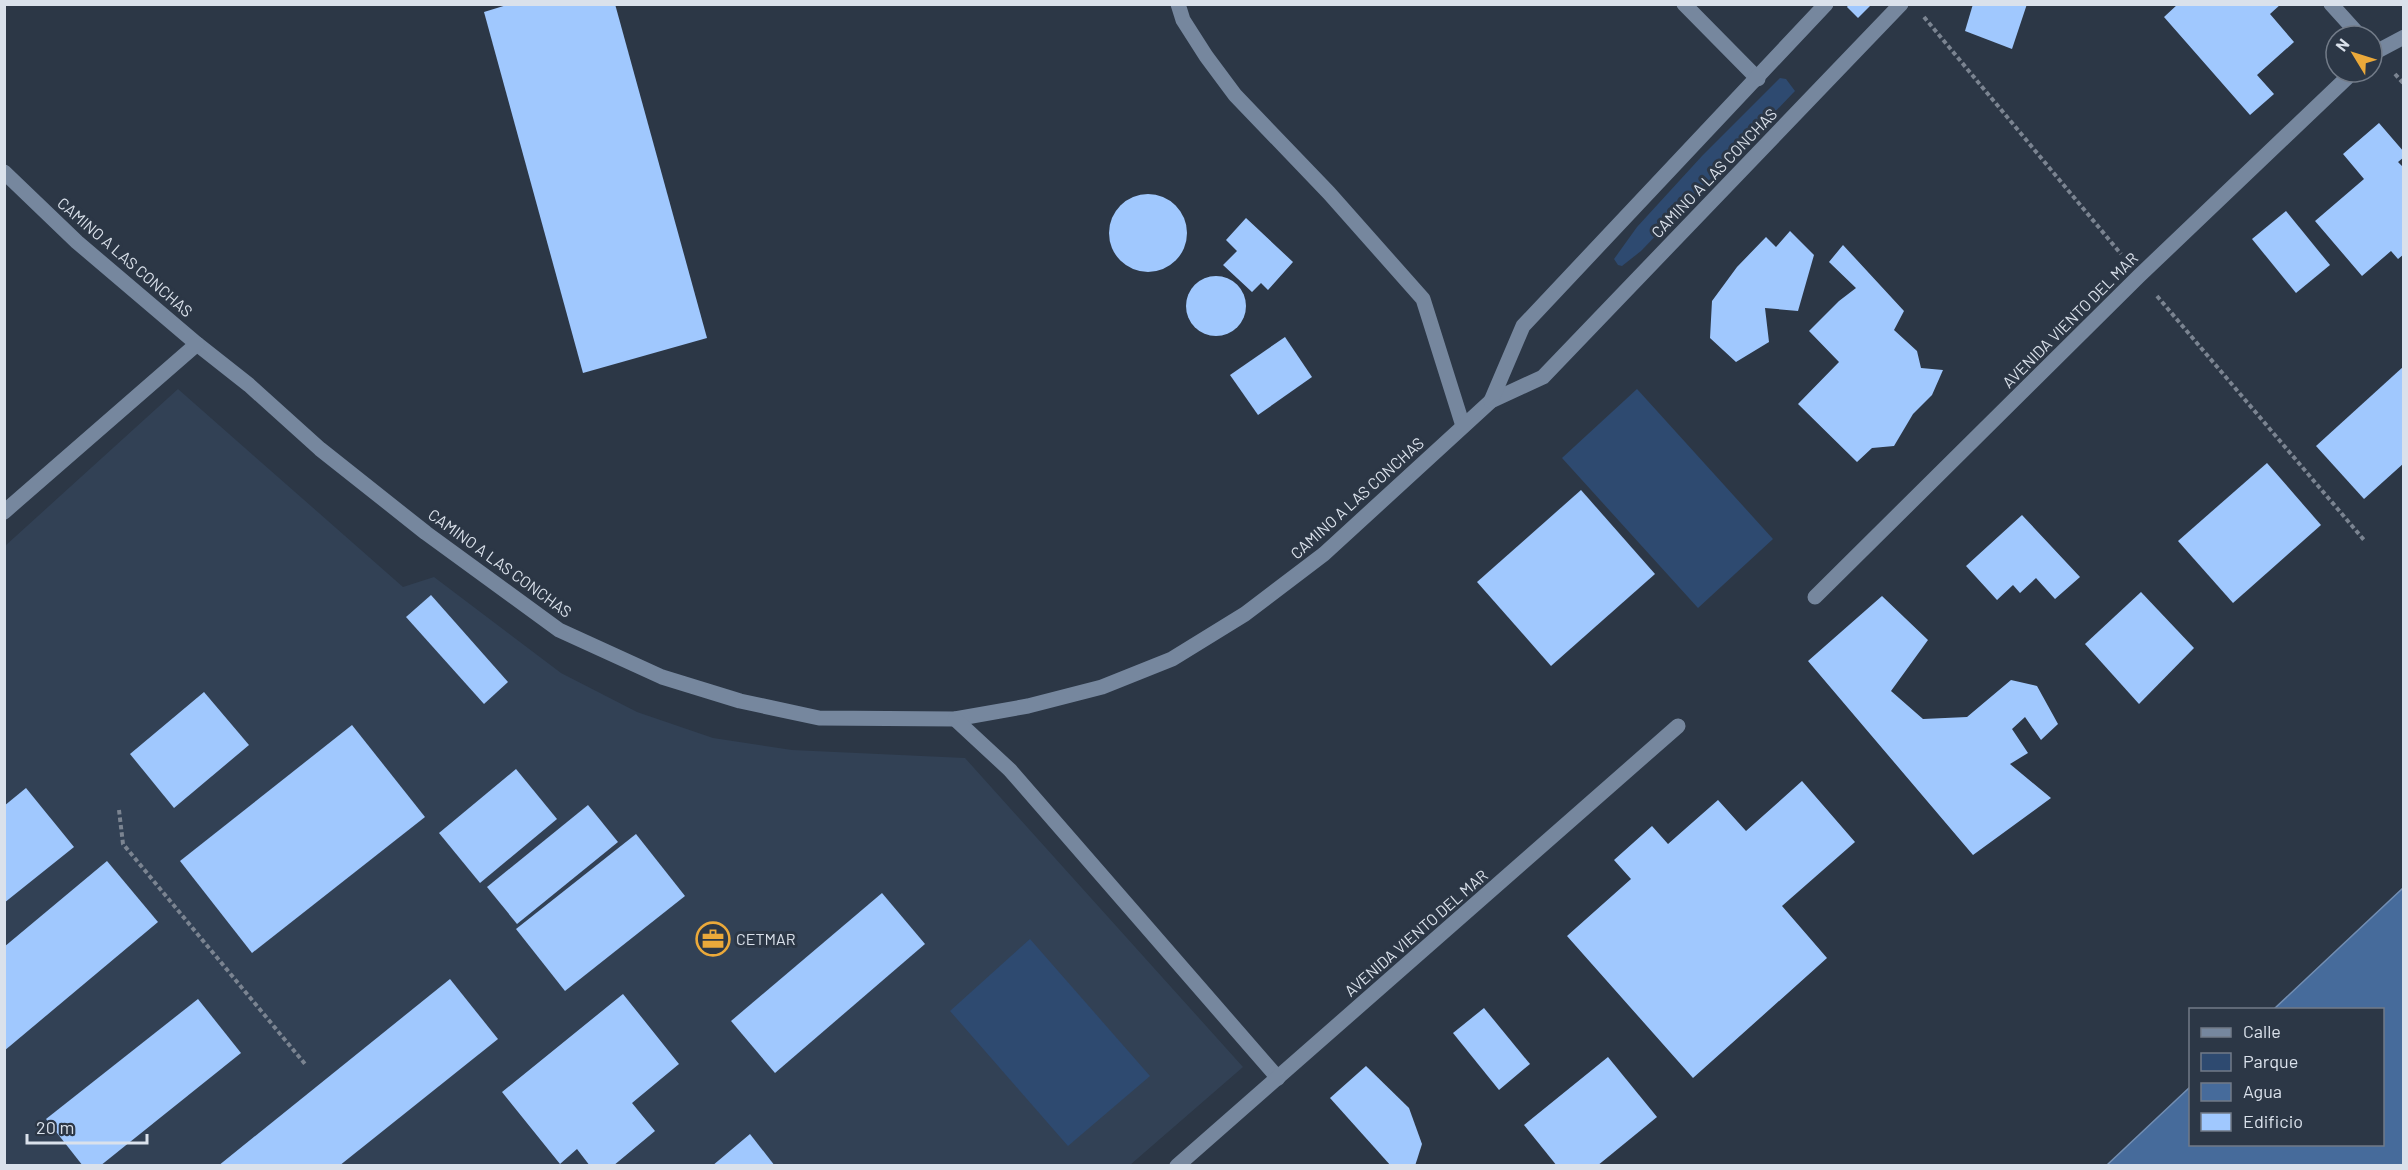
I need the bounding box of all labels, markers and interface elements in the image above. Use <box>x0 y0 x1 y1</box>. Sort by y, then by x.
north arrow <box>2324 24 2384 84</box>
text: N <box>2331 34 2353 54</box>
street label: CAMINO A LAS CONCHAS <box>1647 104 1780 241</box>
street label: CAMINO A LAS CONCHAS <box>54 193 197 320</box>
street label: AVENIDA VIENTO DEL MAR <box>1998 248 2141 391</box>
street label: CAMINO A LAS CONCHAS <box>1286 433 1427 562</box>
street label: CAMINO A LAS CONCHAS <box>425 504 576 621</box>
street label: AVENIDA VIENTO DEL MAR <box>1340 865 1491 1000</box>
office icon: CETMAR <box>695 921 731 957</box>
place label: CETMAR <box>736 929 796 948</box>
legend <box>2189 1008 2384 1146</box>
text: Calle <box>2243 1020 2281 1042</box>
text: Parque <box>2243 1050 2298 1072</box>
text: Agua <box>2243 1080 2282 1102</box>
scale bar <box>27 1107 147 1145</box>
text: Edificio <box>2243 1110 2303 1132</box>
text: 20 m <box>36 1116 74 1138</box>

